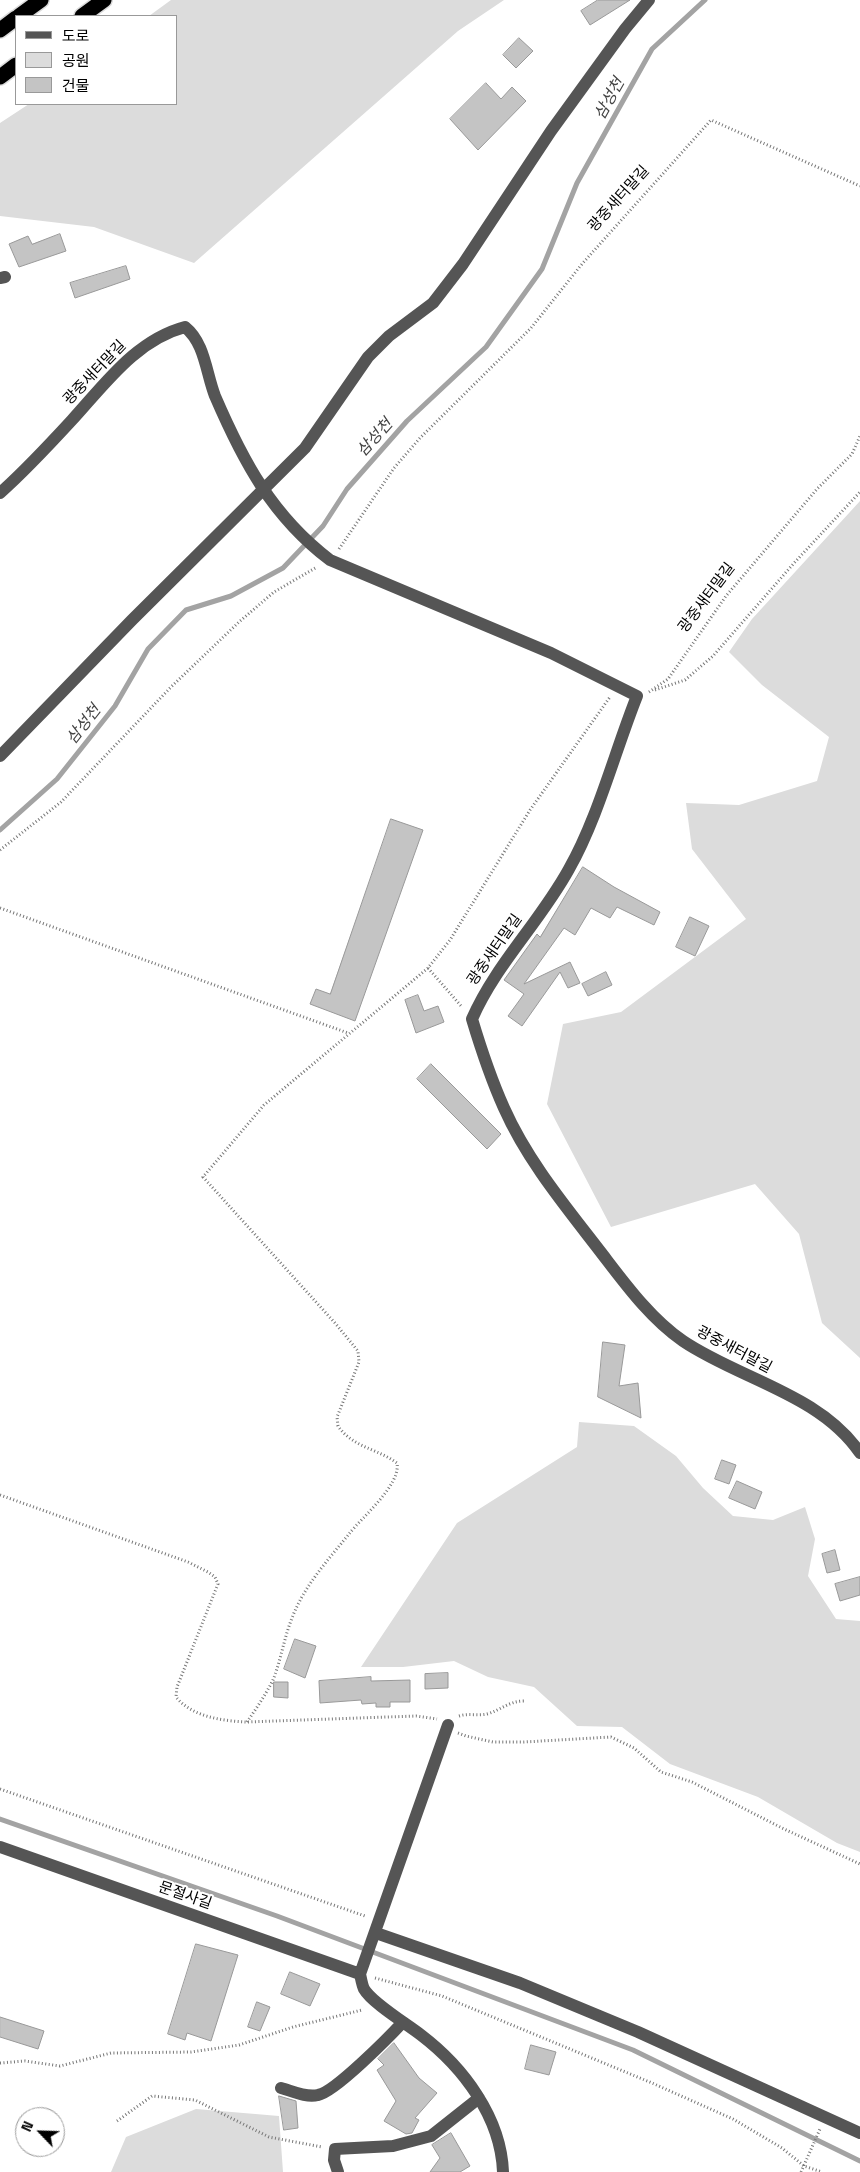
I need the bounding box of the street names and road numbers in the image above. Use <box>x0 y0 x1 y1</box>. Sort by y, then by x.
street label: 광중새터말길 <box>585 162 653 236</box>
street label: 광중새터말길 <box>60 337 130 409</box>
street label: 광중새터말길 <box>675 560 739 636</box>
street label: 광중새터말길 <box>464 911 526 989</box>
street label: 광중새터말길 <box>693 1323 775 1377</box>
street label: 문절사길 <box>156 1879 214 1913</box>

